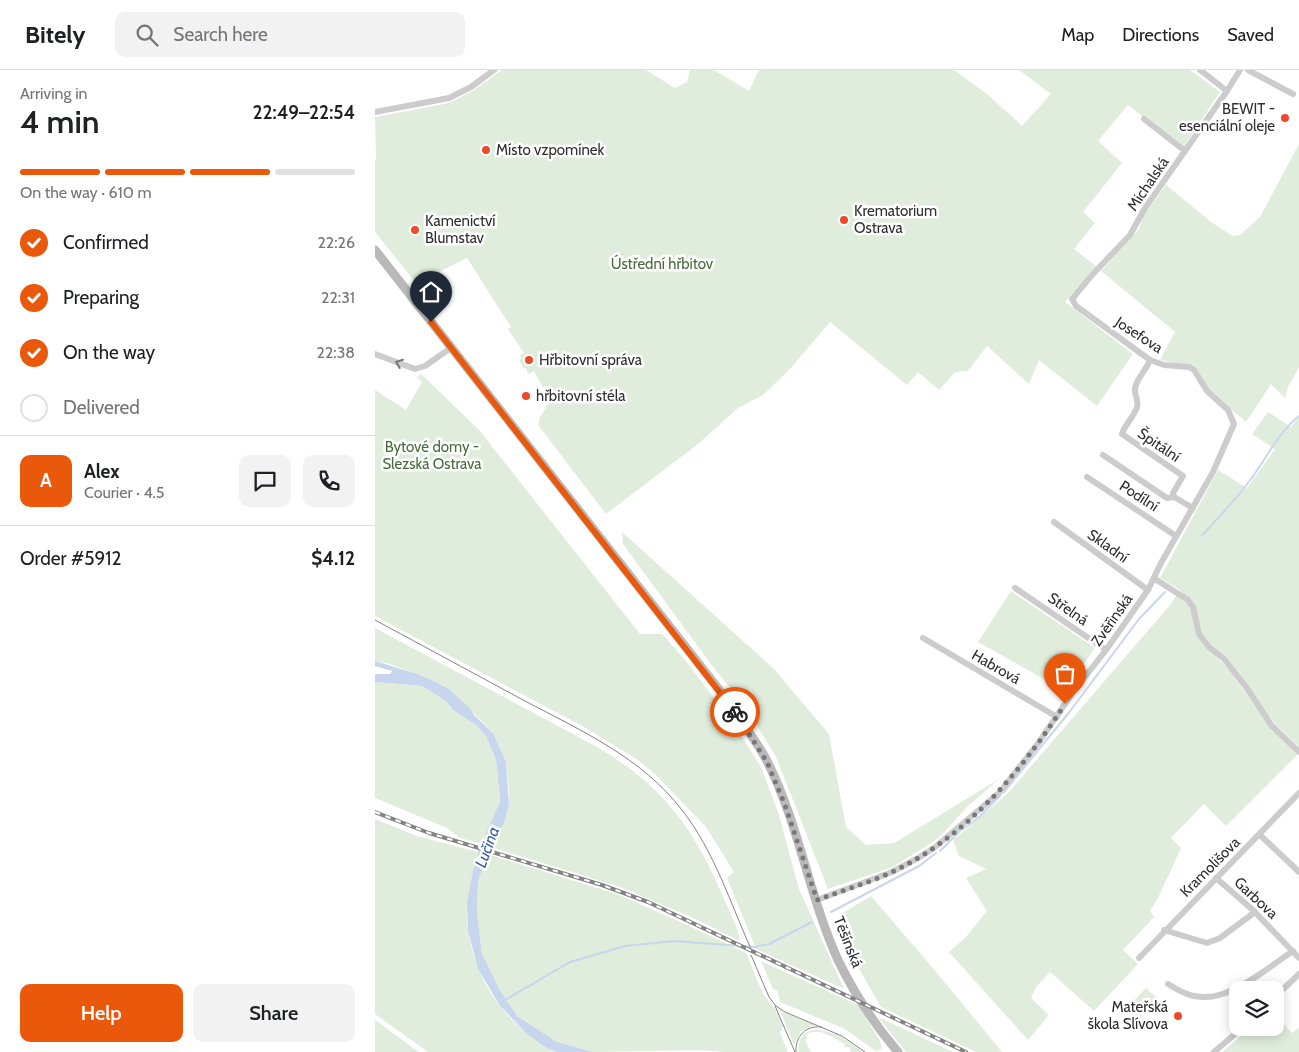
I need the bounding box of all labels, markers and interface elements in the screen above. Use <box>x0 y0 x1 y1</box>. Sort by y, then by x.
search box <box>115 12 465 57</box>
text: Bitely <box>25 20 85 49</box>
icon: search <box>133 21 161 49</box>
text: Search here <box>173 23 268 46</box>
text: Map <box>1061 24 1094 46</box>
text: Directions <box>1122 24 1199 46</box>
text: Saved <box>1227 24 1274 46</box>
text: Arriving in <box>20 84 87 103</box>
place label: BEWIT - esenciální oleje <box>1179 100 1275 135</box>
text: 22:49–22:54 <box>253 101 355 124</box>
text: 4 min <box>20 102 100 141</box>
marker: BEWIT - esenciální oleje <box>1279 112 1291 124</box>
place label: Místo vzpomínek <box>496 141 604 159</box>
marker: Místo vzpomínek <box>480 144 492 156</box>
street label: Michalská <box>1123 153 1173 214</box>
text: On the way · 610 m <box>20 183 152 202</box>
place label: Krematorium Ostrava <box>854 202 937 237</box>
place label: Kamenictví Blumstav <box>425 212 496 247</box>
marker: Krematorium Ostrava <box>838 214 850 226</box>
marker: Kamenictví Blumstav <box>409 224 421 236</box>
icon: check <box>20 229 48 257</box>
text: Confirmed <box>63 231 149 254</box>
text: 22:26 <box>317 233 355 252</box>
park label: Ústřední hřbitov <box>611 254 714 273</box>
pin <box>410 271 452 322</box>
icon: home <box>417 278 445 306</box>
icon: check <box>20 284 48 312</box>
text: Preparing <box>63 286 139 309</box>
text: 22:31 <box>321 288 355 307</box>
street label: Josefova <box>1111 312 1167 357</box>
icon: check <box>20 339 48 367</box>
text: On the way <box>63 341 155 364</box>
text: 22:38 <box>317 343 355 362</box>
place label: Hřbitovní správa <box>539 351 643 369</box>
marker: Hřbitovní správa <box>523 354 535 366</box>
one-way arrow <box>395 358 404 369</box>
place label: hřbitovní stéla <box>536 387 626 405</box>
marker: hřbitovní stéla <box>520 390 532 402</box>
text: Delivered <box>63 396 140 419</box>
street label: Špitální <box>1134 423 1184 466</box>
park label: Bytové domy - Slezská Ostrava <box>382 438 482 473</box>
button: chat <box>239 455 291 507</box>
button: phone <box>303 455 355 507</box>
text: Alex <box>84 460 120 483</box>
text: A <box>40 469 52 492</box>
street label: Podílní <box>1116 477 1162 515</box>
text: Courier · 4.5 <box>84 483 165 502</box>
street label: Skladní <box>1084 525 1132 567</box>
text: Order #5912 <box>20 547 121 570</box>
text: $4.12 <box>311 547 355 570</box>
street label: Střelná <box>1044 589 1092 630</box>
street label: Zvěřinská <box>1088 590 1137 650</box>
street label: Habrová <box>968 646 1024 688</box>
pin <box>1044 653 1086 704</box>
icon: bag <box>1051 660 1079 688</box>
courier <box>710 687 760 737</box>
icon: bike <box>721 698 749 726</box>
water label: Lučina <box>471 824 503 870</box>
street label: Kramolišova <box>1176 833 1244 901</box>
street label: Garbova <box>1230 873 1282 923</box>
street label: Těšínská <box>830 914 867 971</box>
map controls <box>1229 981 1284 1036</box>
button: layers <box>1229 981 1284 1036</box>
button: Help <box>20 984 183 1042</box>
button: Share <box>193 984 355 1042</box>
place label: Mateřská škola Slívova <box>1088 998 1169 1033</box>
marker: Mateřská škola Slívova <box>1172 1010 1184 1022</box>

